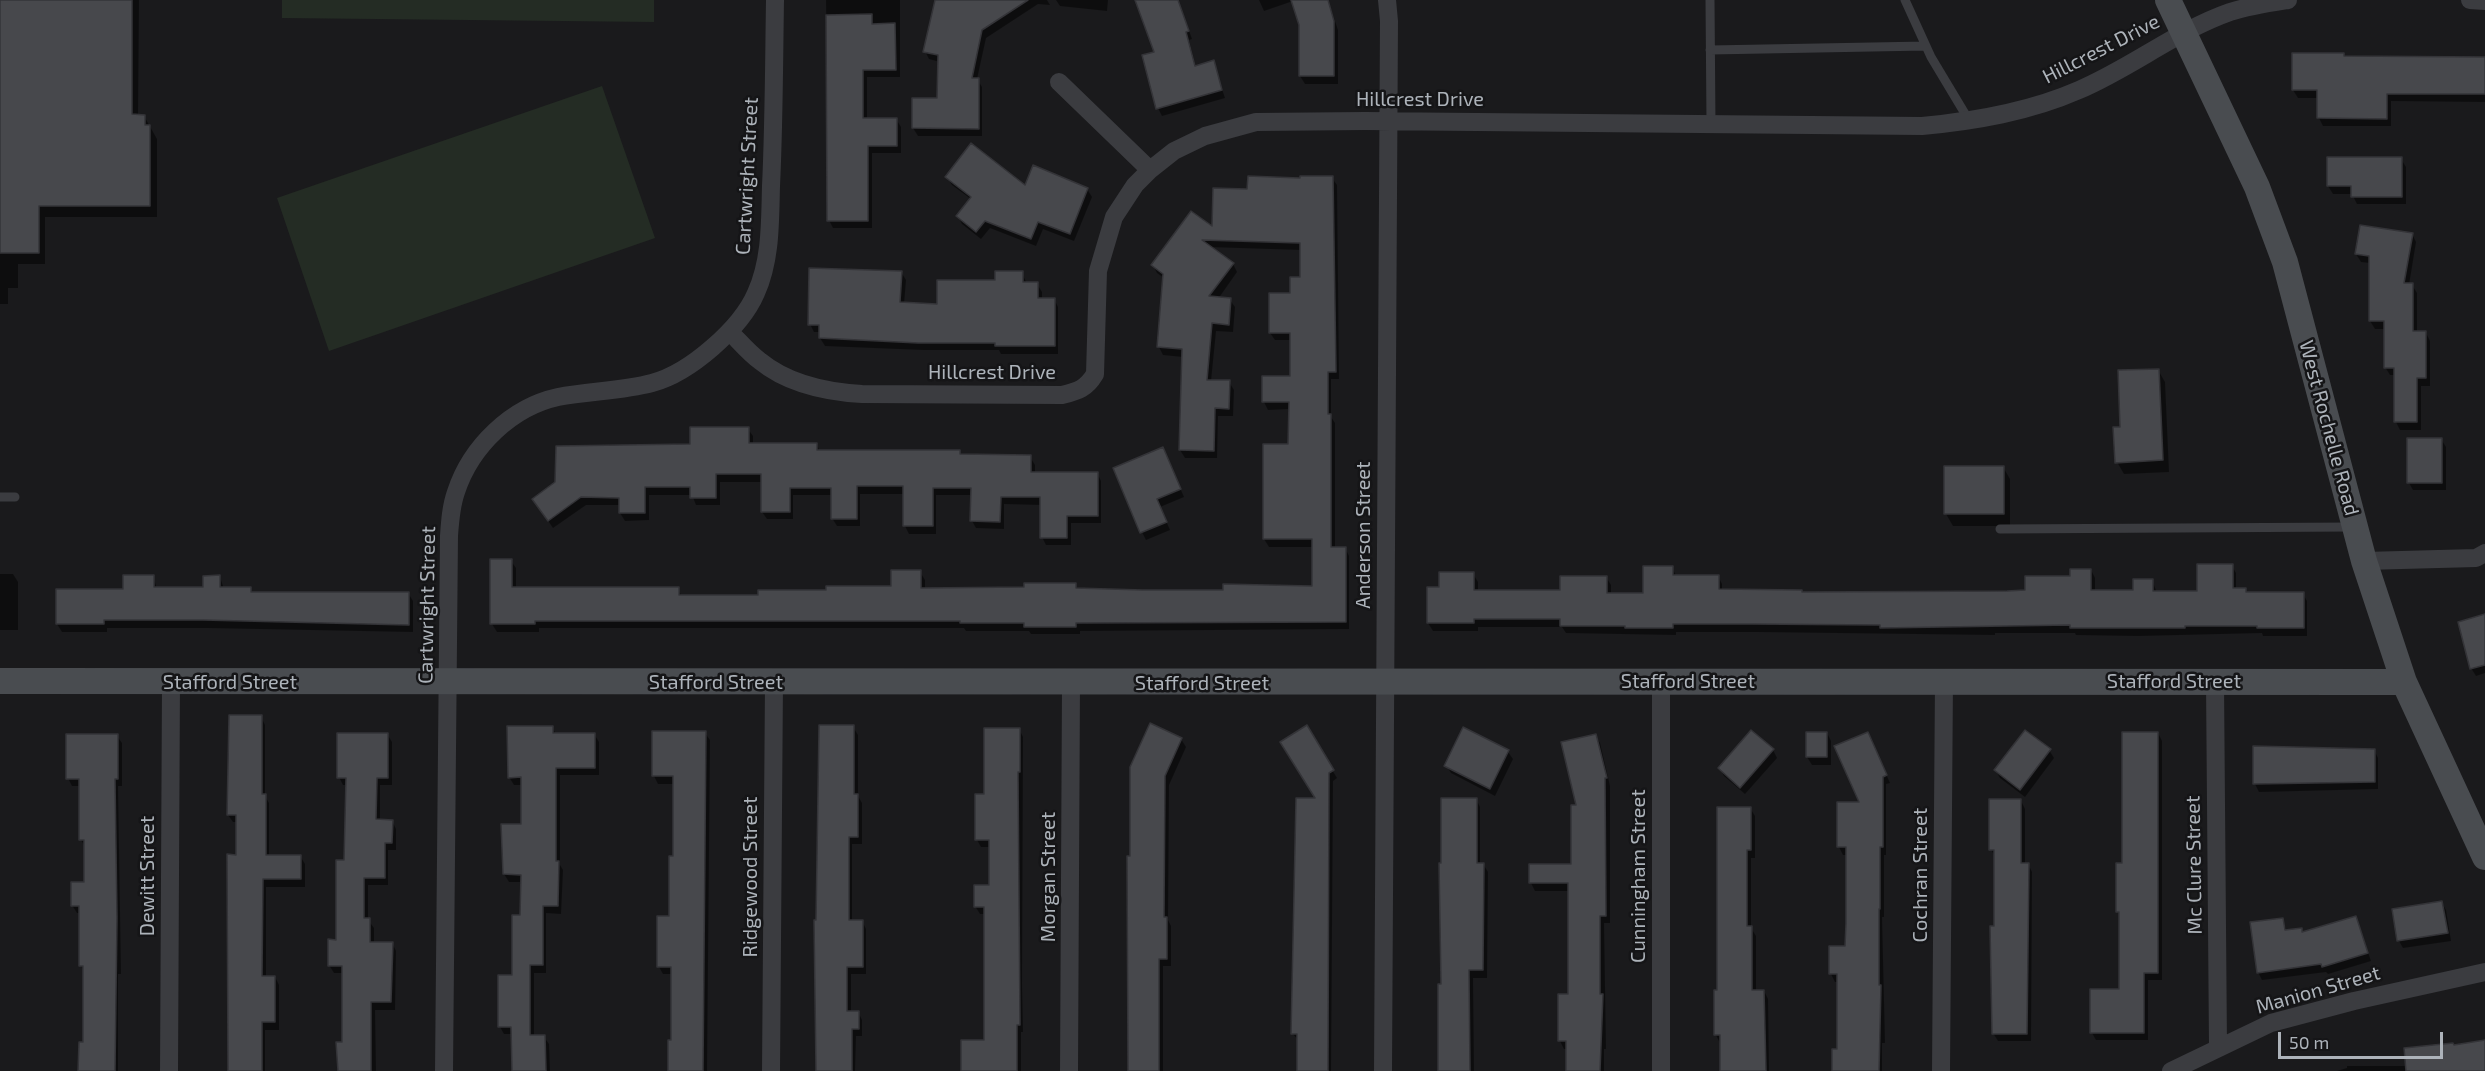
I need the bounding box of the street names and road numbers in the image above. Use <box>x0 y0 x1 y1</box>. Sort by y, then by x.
street label: Hillcrest Drive <box>2038 9 2164 89</box>
street label: Hillcrest Drive <box>1356 87 1484 111</box>
street label: Cartwright Street <box>731 97 763 255</box>
street label: West Rochelle Road <box>2294 338 2364 518</box>
street label: Hillcrest Drive <box>928 360 1056 384</box>
street label: Anderson Street <box>1351 461 1375 609</box>
street label: Cartwright Street <box>414 526 440 684</box>
street label: Stafford Street <box>1621 669 1755 693</box>
street label: Stafford Street <box>2107 669 2241 693</box>
street label: Stafford Street <box>163 670 297 694</box>
street label: Stafford Street <box>649 670 783 694</box>
street label: Stafford Street <box>1135 671 1269 695</box>
street label: Cunningham Street <box>1626 789 1650 963</box>
street label: Mc Clure Street <box>2181 795 2207 935</box>
street label: Ridgewood Street <box>738 796 762 958</box>
street label: Cochran Street <box>1908 808 1932 942</box>
street label: Morgan Street <box>1036 812 1060 942</box>
street label: Dewitt Street <box>135 816 159 936</box>
street label: Manion Street <box>2253 961 2383 1019</box>

